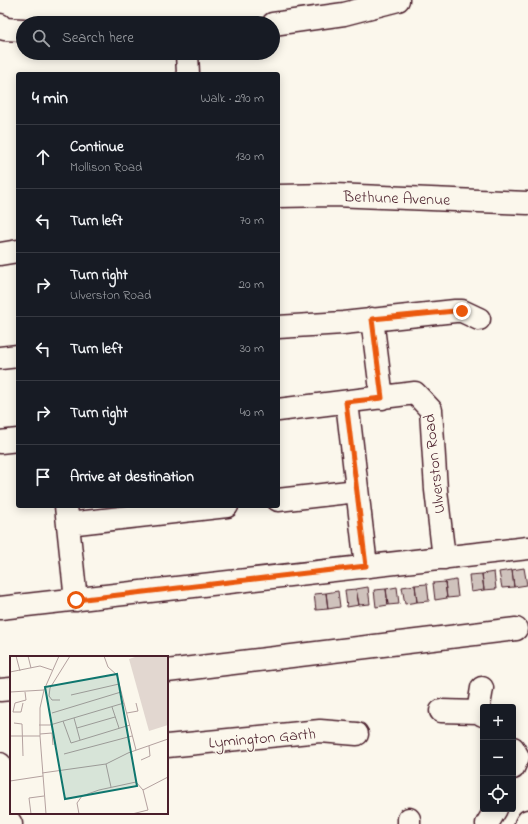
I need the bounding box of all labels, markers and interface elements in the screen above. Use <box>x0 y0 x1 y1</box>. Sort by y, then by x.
search box <box>16 16 280 60</box>
icon: search <box>30 27 52 49</box>
text: Search here <box>62 27 134 49</box>
text: 4 min <box>32 86 68 111</box>
text: Walk · 290 m <box>200 89 264 108</box>
text: Continue <box>70 136 124 158</box>
icon: ahead <box>32 146 54 168</box>
text: 130 m <box>236 147 264 166</box>
text: Mollison Road <box>70 158 142 177</box>
street label: Bethune Avenue <box>342 185 452 213</box>
icon: left <box>32 210 54 232</box>
text: Turn left <box>70 210 123 232</box>
text: 70 m <box>240 211 264 230</box>
text: Turn right <box>70 264 128 286</box>
icon: right <box>32 274 54 296</box>
text: 20 m <box>239 275 264 294</box>
text: Ulverston Road <box>70 286 151 305</box>
route end <box>453 302 471 320</box>
icon: left <box>32 338 54 360</box>
text: Turn left <box>70 338 123 360</box>
text: 30 m <box>240 339 264 358</box>
icon: right <box>32 402 54 424</box>
text: Turn right <box>70 402 128 424</box>
text: 40 m <box>240 403 264 422</box>
street label: Ulverston Road <box>418 413 452 515</box>
icon: arrive <box>32 466 54 488</box>
text: Arrive at destination <box>70 466 194 488</box>
route start <box>67 591 85 609</box>
inset map <box>10 656 168 814</box>
map controls <box>480 704 516 812</box>
button: + <box>480 704 516 740</box>
street label: Lymington Garth <box>208 722 317 756</box>
button: − <box>480 740 516 776</box>
button: locate <box>480 776 516 812</box>

